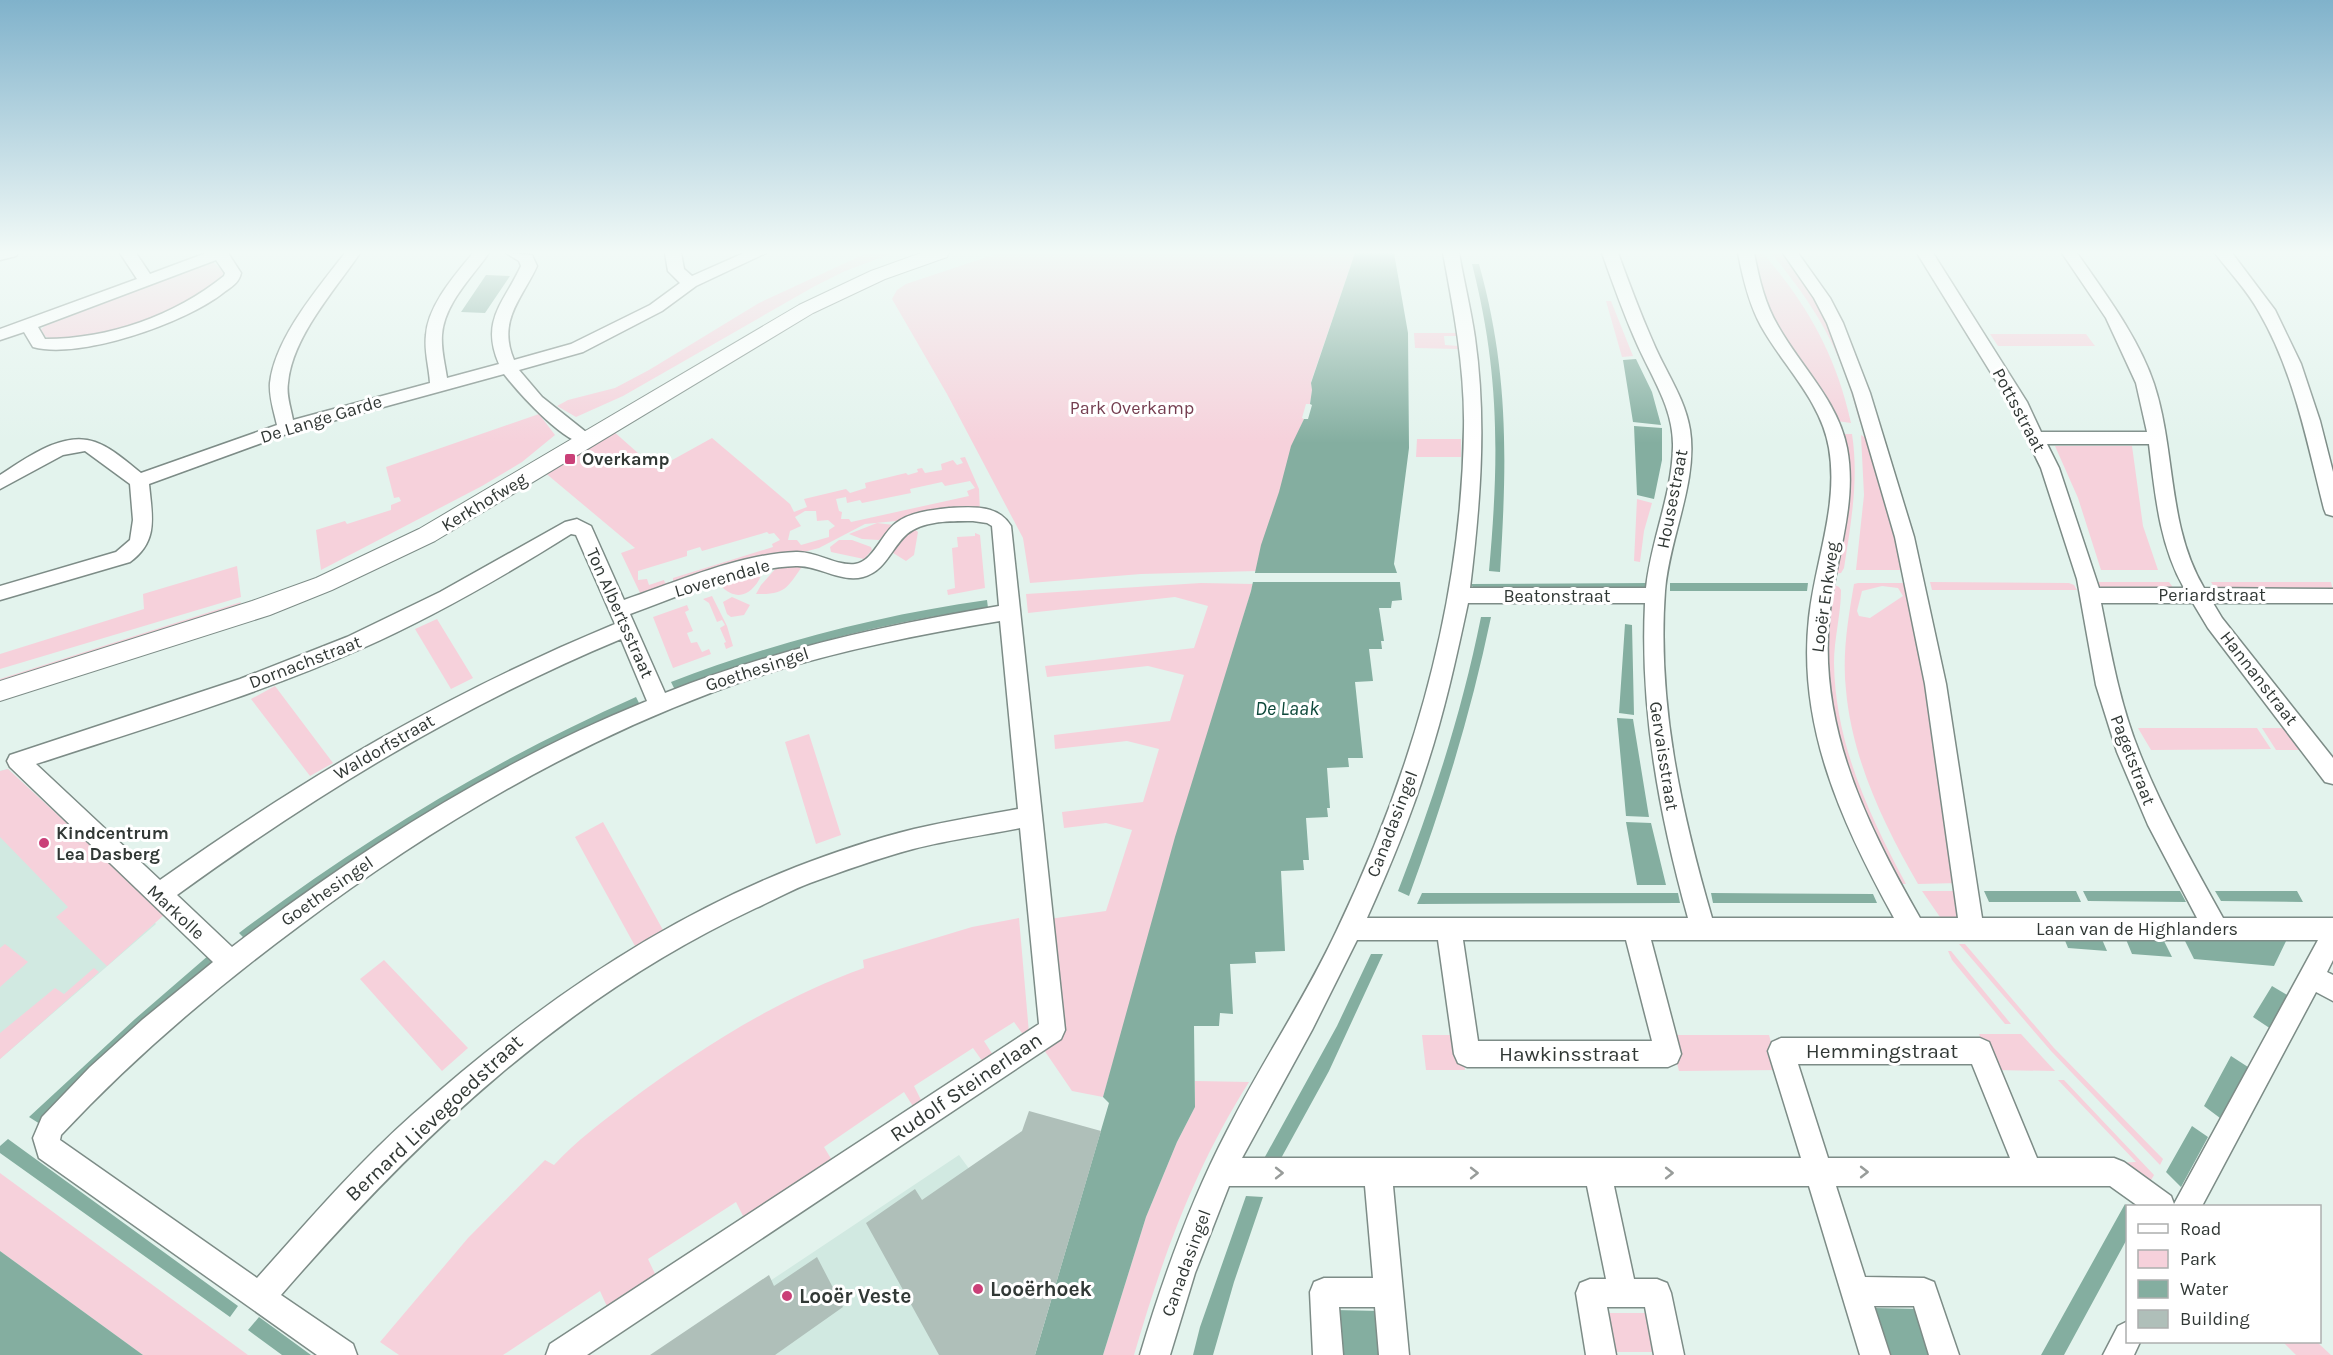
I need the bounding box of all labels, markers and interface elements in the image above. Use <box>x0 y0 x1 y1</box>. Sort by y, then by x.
street label: Pottsstraat <box>1988 364 2050 456</box>
street label: De Lange Garde <box>257 390 385 448</box>
park label: Park Overkamp <box>1070 397 1194 419</box>
street label: Housestraat <box>1652 447 1692 551</box>
place label: Overkamp <box>582 448 669 470</box>
marker: Overkamp <box>563 452 577 466</box>
street label: Kerkhofweg <box>437 468 531 536</box>
street label: Looër Enkweg <box>1806 540 1844 654</box>
street label: Ton Albertsstraat <box>581 545 659 682</box>
street label: Loverendale <box>672 554 772 602</box>
street label: Periardstraat <box>2158 584 2266 606</box>
street label: Beatonstraat <box>1503 585 1611 607</box>
street label: Hannanstraat <box>2215 626 2303 730</box>
street label: Dornachstraat <box>246 630 364 693</box>
street label: Goethesingel <box>702 642 812 696</box>
water label: De Laak <box>1255 697 1320 720</box>
street label: Gervaisstraat <box>1644 700 1684 812</box>
street label: Waldorfstraat <box>330 709 438 785</box>
street label: Pagetstraat <box>2106 712 2160 809</box>
street label: Canadasingel <box>1362 768 1422 880</box>
place label: Kindcentrum Lea Dasberg <box>56 822 169 865</box>
marker: Kindcentrum Lea Dasberg <box>37 836 51 850</box>
street label: Goethesingel <box>277 851 377 931</box>
street label: Markolle <box>143 880 209 944</box>
street label: Laan van de Highlanders <box>2036 918 2238 940</box>
street label: Rudolf Steinerlaan <box>886 1027 1046 1147</box>
street label: Bernard Lievegoedstraat <box>341 1030 527 1206</box>
street label: Hemmingstraat <box>1806 1039 1958 1063</box>
street label: Hawkinsstraat <box>1499 1042 1639 1066</box>
one-way arrow <box>1275 1166 1284 1179</box>
one-way arrow <box>1860 1166 1869 1178</box>
one-way arrow <box>1470 1167 1479 1179</box>
one-way arrow <box>1665 1167 1674 1179</box>
legend <box>2126 1205 2321 1343</box>
street label: Canadasingel <box>1156 1206 1216 1320</box>
text: Road <box>2180 1218 2221 1240</box>
text: Park <box>2180 1248 2217 1270</box>
place label: Looërhoek <box>990 1277 1093 1301</box>
text: Water <box>2180 1278 2228 1300</box>
marker: Looërhoek <box>971 1282 985 1296</box>
place label: Looër Veste <box>799 1284 911 1308</box>
marker: Looër Veste <box>780 1289 794 1303</box>
text: Building <box>2180 1308 2250 1330</box>

